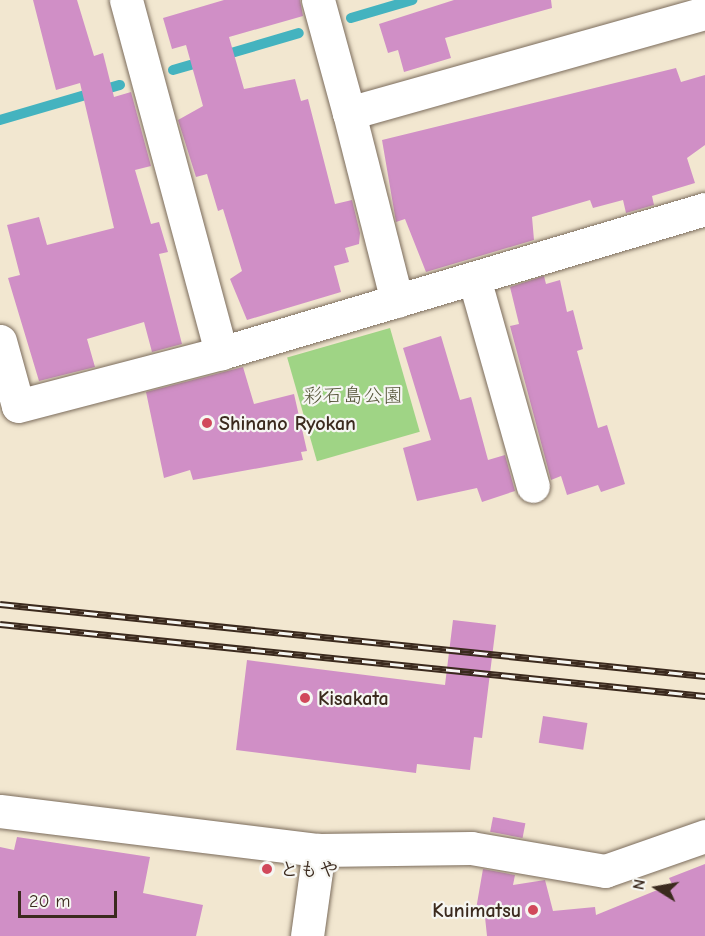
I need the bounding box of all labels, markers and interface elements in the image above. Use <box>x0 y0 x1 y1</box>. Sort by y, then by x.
park label: 彩石島公園 <box>303 383 403 407</box>
place label: Shinano Ryokan <box>219 411 356 435</box>
marker: Shinano Ryokan <box>200 416 214 430</box>
place label: Kisakata <box>318 686 389 710</box>
marker: Kisakata <box>296 689 314 707</box>
place label: ともや <box>279 857 339 881</box>
north arrow <box>627 858 687 918</box>
marker: ともや <box>260 862 274 876</box>
text: N <box>630 878 649 891</box>
scale bar <box>21 879 120 917</box>
text: 20 m <box>29 891 70 912</box>
place label: Kunimatsu <box>432 898 521 922</box>
marker: Kunimatsu <box>526 903 540 917</box>

